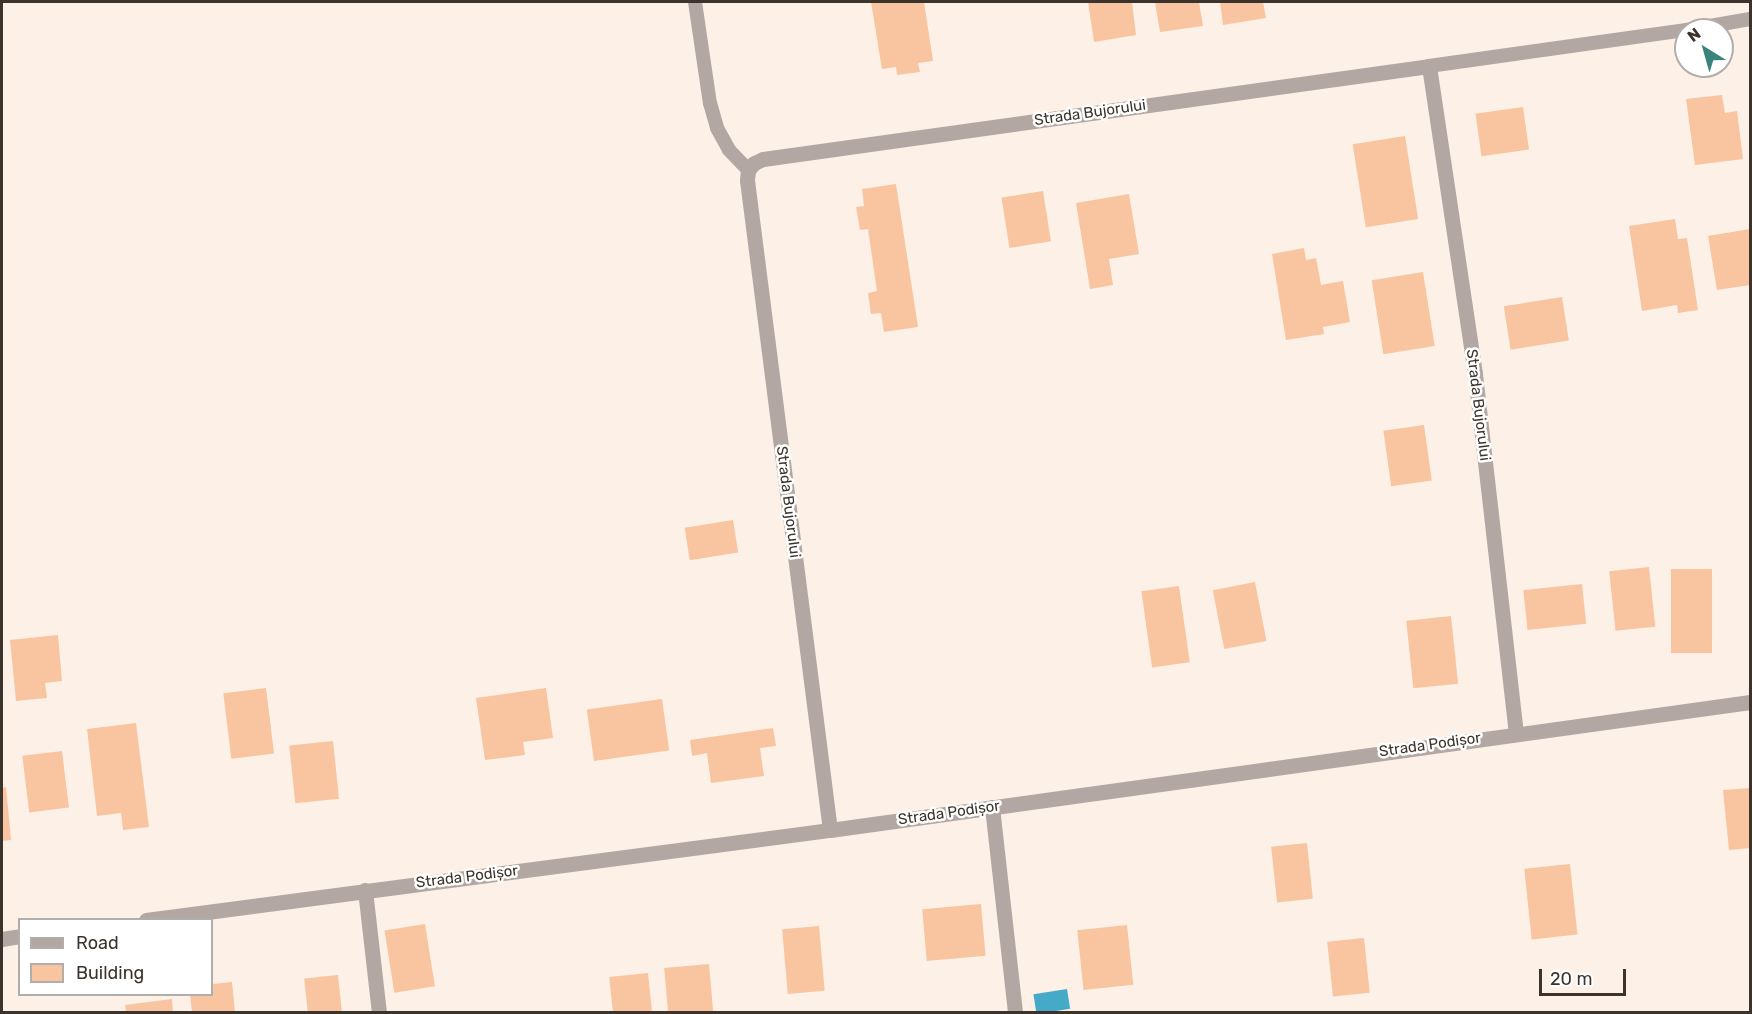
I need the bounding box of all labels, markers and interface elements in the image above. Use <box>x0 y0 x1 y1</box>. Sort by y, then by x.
north arrow <box>1674 18 1734 78</box>
text: N <box>1684 24 1704 46</box>
street label: Strada Bujorului <box>1033 96 1147 130</box>
street label: Strada Bujorului <box>1462 348 1494 462</box>
street label: Strada Bujorului <box>772 445 804 559</box>
street label: Strada Podișor <box>1378 729 1482 761</box>
street label: Strada Podișor <box>897 797 1001 829</box>
street label: Strada Podișor <box>415 862 519 892</box>
legend <box>18 918 213 996</box>
text: Road <box>76 932 119 954</box>
scale bar <box>1542 957 1629 995</box>
text: Building <box>76 962 144 984</box>
text: 20 m <box>1550 968 1592 990</box>

